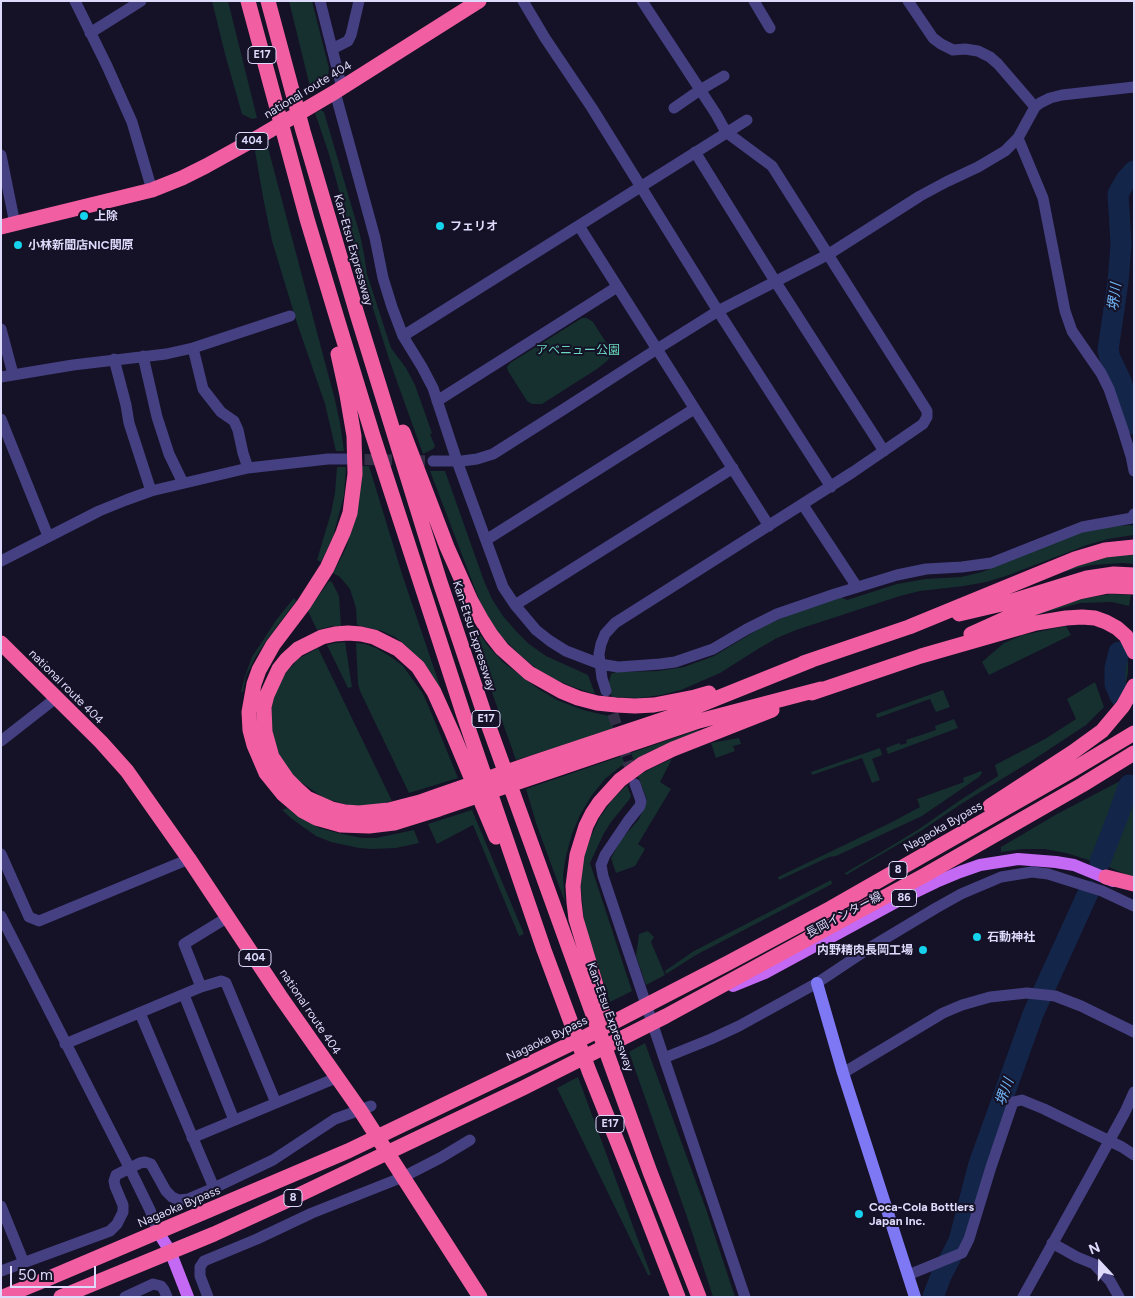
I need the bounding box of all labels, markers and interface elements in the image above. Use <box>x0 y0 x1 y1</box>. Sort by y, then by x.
road number: E17 <box>248 46 276 64</box>
street label: national route 404 <box>261 58 355 122</box>
road number: 404 <box>236 132 268 150</box>
street label: Kan-Etsu Expressway <box>330 193 376 307</box>
place label: 上除 <box>94 209 118 223</box>
marker: 上除 <box>78 210 90 222</box>
place label: フェリオ <box>450 219 498 233</box>
marker: フェリオ <box>434 220 446 232</box>
place label: 小林新聞店NIC関原 <box>28 238 133 252</box>
marker: 小林新聞店NIC関原 <box>12 239 24 251</box>
water label: 堺川 <box>1105 282 1125 312</box>
park label: アベニュー公園 <box>536 343 620 357</box>
street label: Kan-Etsu Expressway <box>449 579 499 693</box>
street label: national route 404 <box>26 647 106 727</box>
road number: E17 <box>472 711 500 728</box>
street label: Nagaoka Bypass <box>901 799 985 855</box>
road number: 8 <box>889 862 907 878</box>
street label: 長岡インター線 <box>804 889 884 941</box>
road number: 86 <box>892 890 916 906</box>
place label: 石動神社 <box>987 930 1035 944</box>
marker: 石動神社 <box>971 931 983 943</box>
place label: 内野精肉長岡工場 <box>817 943 913 957</box>
marker: 内野精肉長岡工場 <box>917 944 929 956</box>
road number: 404 <box>239 950 271 966</box>
street label: Kan-Etsu Expressway <box>584 960 636 1074</box>
street label: national route 404 <box>276 967 344 1057</box>
street label: Nagaoka Bypass <box>504 1013 590 1065</box>
water label: 堺川 <box>992 1076 1018 1108</box>
road number: E17 <box>596 1116 624 1132</box>
street label: Nagaoka Bypass <box>136 1183 222 1231</box>
road number: 8 <box>284 1190 302 1206</box>
place label: Coca-Cola Bottlers Japan Inc. <box>869 1200 974 1228</box>
marker: Coca-Cola Bottlers Japan Inc. <box>853 1208 865 1220</box>
north arrow <box>1075 1238 1125 1288</box>
text: N <box>1086 1239 1103 1258</box>
scale bar <box>12 1256 99 1288</box>
text: 50 m <box>18 1266 53 1284</box>

